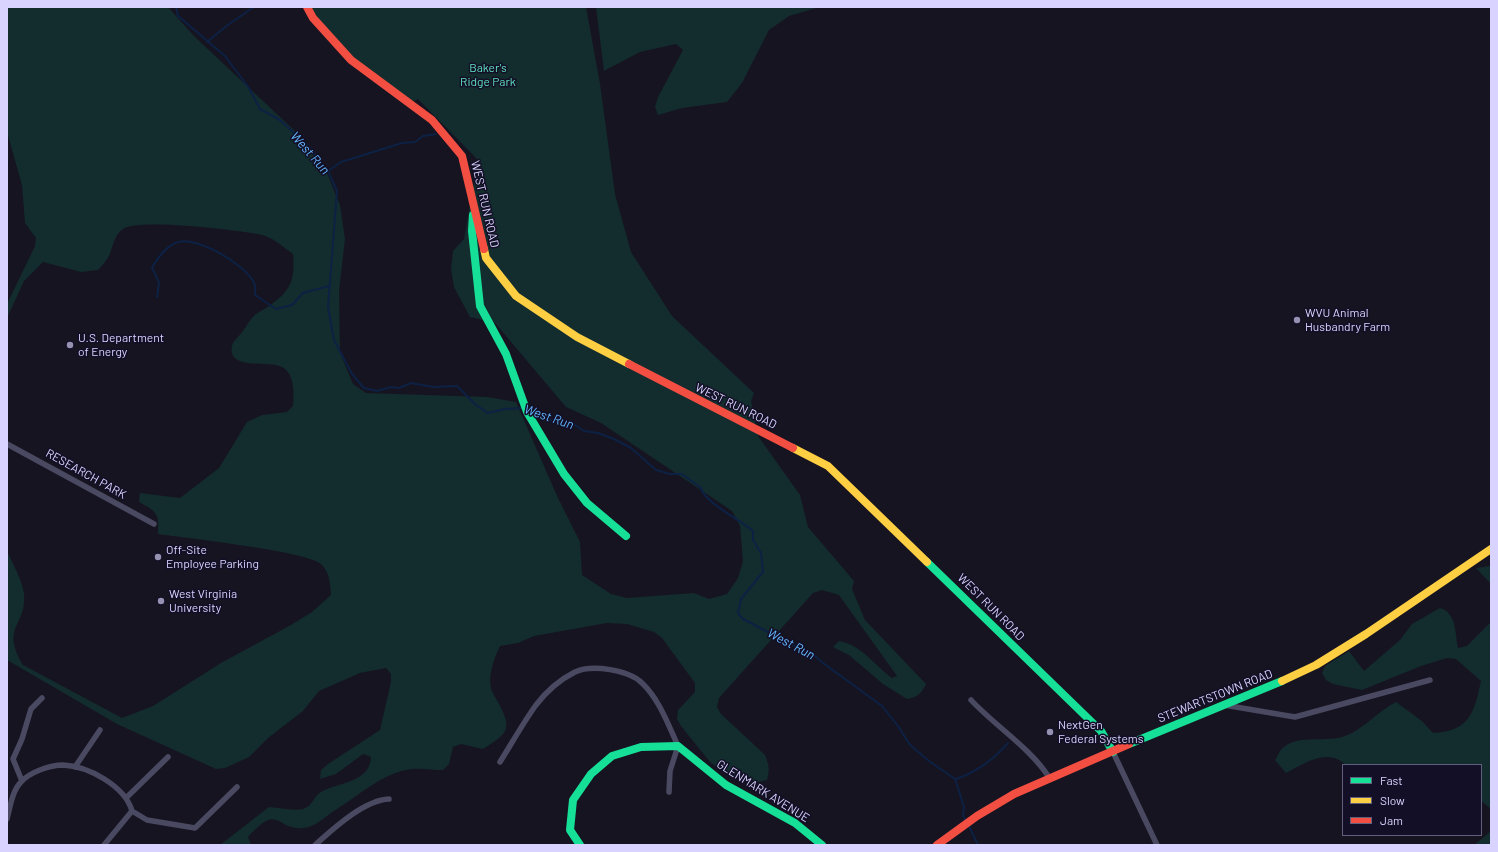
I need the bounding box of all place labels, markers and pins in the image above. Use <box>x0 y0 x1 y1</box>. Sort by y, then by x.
place label: WVU Animal Husbandry Farm <box>1305 306 1390 334</box>
marker: WVU Animal Husbandry Farm <box>1292 315 1302 325</box>
place label: U.S. Department of Energy <box>78 331 164 359</box>
marker: U.S. Department of Energy <box>65 340 75 350</box>
place label: Off-Site Employee Parking <box>166 543 259 571</box>
marker: Off-Site Employee Parking <box>153 552 163 562</box>
place label: West Virginia University <box>169 587 237 615</box>
marker: West Virginia University <box>156 596 166 606</box>
place label: NextGen Federal Systems <box>1058 718 1144 746</box>
marker: NextGen Federal Systems <box>1045 727 1055 737</box>

